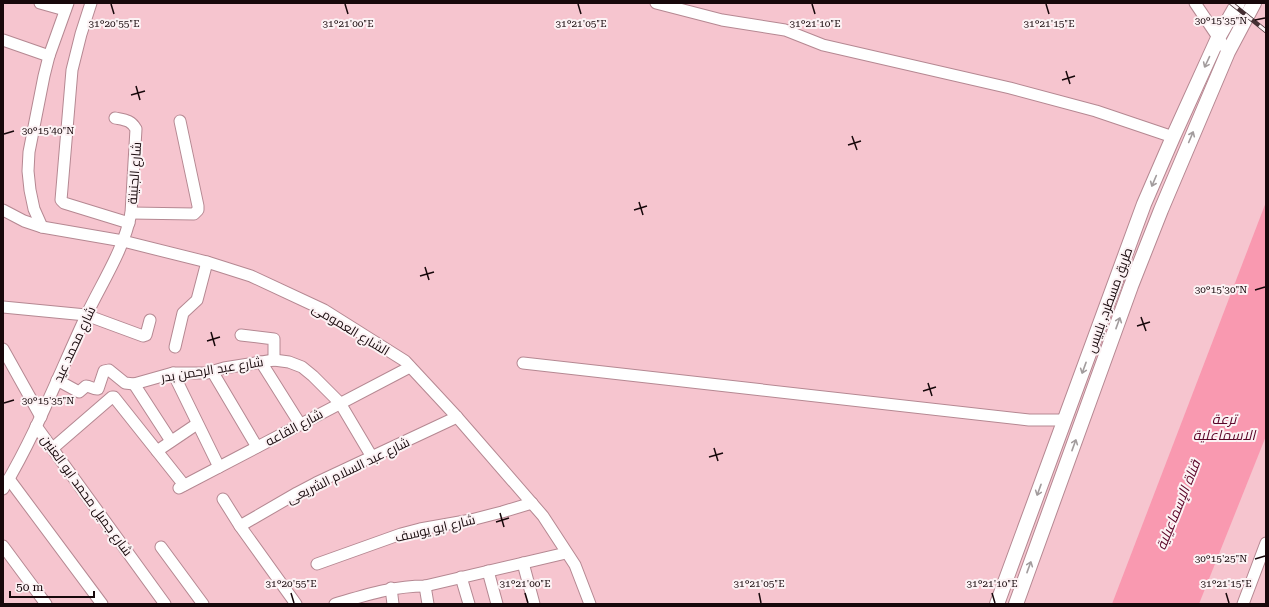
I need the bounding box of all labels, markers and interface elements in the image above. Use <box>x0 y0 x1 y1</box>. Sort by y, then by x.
text: 30°15'35"N <box>1195 15 1247 26</box>
text: 31°20'55"E <box>88 18 140 29</box>
text: 31°21'00"E <box>322 18 374 29</box>
text: 31°21'05"E <box>555 18 607 29</box>
text: 31°21'10"E <box>789 18 841 29</box>
text: 31°21'15"E <box>1023 18 1075 29</box>
one-way arrow <box>1203 56 1210 68</box>
text: 30°15'40"N <box>22 125 74 136</box>
one-way arrow <box>1188 132 1196 144</box>
street label: شارع الجنينة <box>125 141 145 205</box>
one-way arrow <box>1150 175 1157 187</box>
street label: طريق مسطرد, بلبيس <box>1083 246 1135 355</box>
text: 30°15'30"N <box>1195 284 1247 295</box>
street label: الشارع العمومى <box>309 300 392 359</box>
street label: شارع محمد عيد <box>50 304 100 385</box>
one-way arrow <box>1115 317 1122 330</box>
street label: شارع عبد الرحمن بدر <box>159 354 264 386</box>
one-way arrow <box>1079 362 1087 374</box>
text: 30°15'35"N <box>22 395 74 406</box>
street label: شارع القاعه <box>263 406 326 450</box>
water label: ترعة الاسماعلية <box>1193 411 1257 443</box>
street label: شارع جميل محمد ابو العنين <box>37 432 135 559</box>
street label: شارع عبد السلام الشريعى <box>284 434 413 509</box>
one-way arrow <box>1070 440 1078 452</box>
water label: قناة الإسماعيلية <box>1153 456 1205 553</box>
one-way arrow <box>1035 484 1042 497</box>
street label: شارع ابو يوسف <box>394 512 477 546</box>
text: 30°15'25"N <box>1195 553 1247 564</box>
one-way arrow <box>1026 562 1034 574</box>
scale bar <box>10 573 94 599</box>
text: 31°20'55"E <box>265 578 317 589</box>
text: 31°21'00"E <box>499 578 551 589</box>
text: 31°21'05"E <box>733 578 785 589</box>
text: 31°21'10"E <box>966 578 1018 589</box>
text: 31°21'15"E <box>1200 578 1252 589</box>
text: 50 m <box>16 580 43 594</box>

